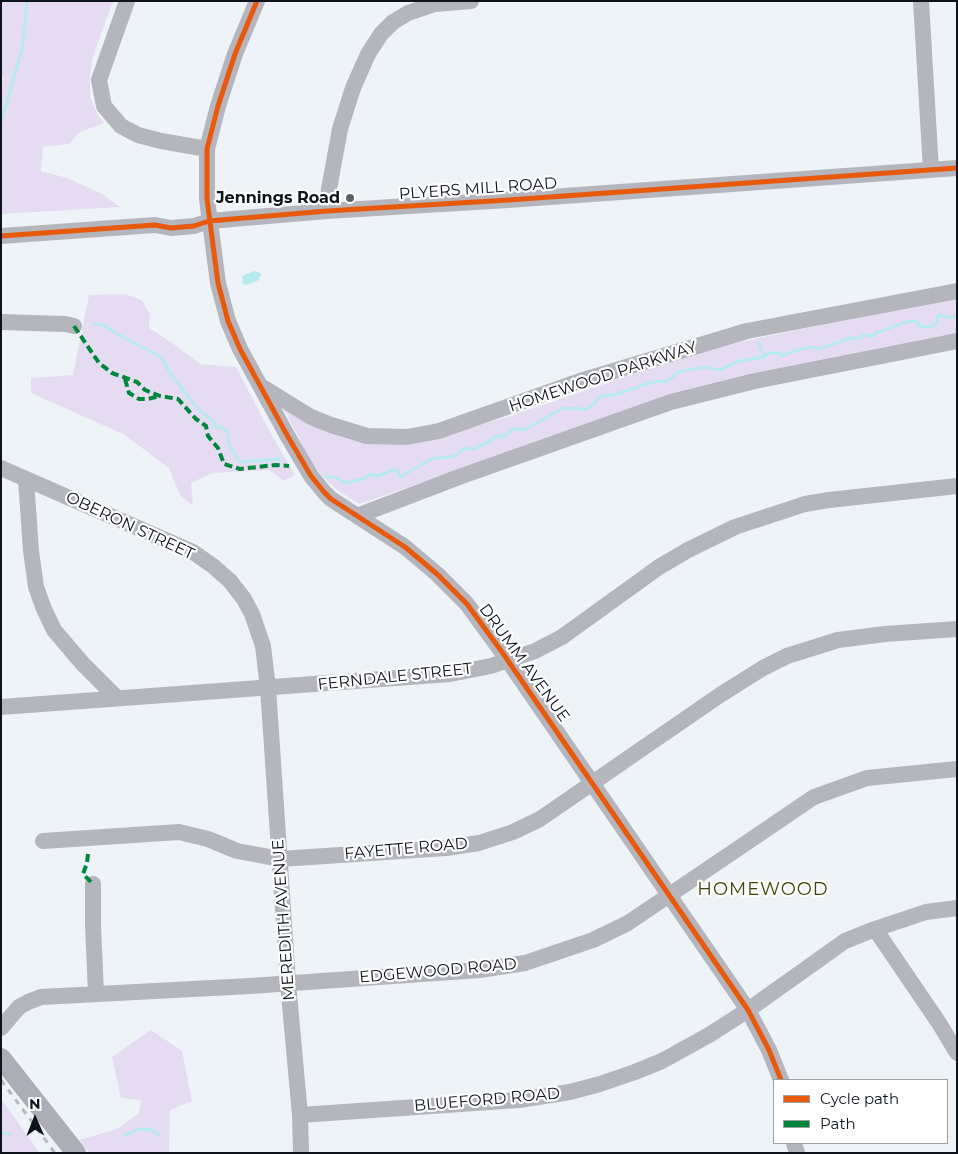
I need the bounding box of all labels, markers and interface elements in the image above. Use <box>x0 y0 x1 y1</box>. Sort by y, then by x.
street label: PLYERS MILL ROAD <box>398 174 558 204</box>
place label: Jennings Road <box>216 188 340 208</box>
marker: Jennings Road <box>344 192 356 204</box>
street label: HOMEWOOD PARKWAY <box>507 337 699 417</box>
street label: OBERON STREET <box>63 488 197 564</box>
street label: DRUMM AVENUE <box>475 600 573 726</box>
street label: FERNDALE STREET <box>317 659 473 695</box>
street label: FAYETTE ROAD <box>343 834 469 864</box>
street label: MEREDITH AVENUE <box>269 839 299 1001</box>
district label: HOMEWOOD <box>696 879 830 901</box>
street label: EDGEWOOD ROAD <box>358 955 518 987</box>
legend <box>773 1079 948 1144</box>
street label: BLUEFORD ROAD <box>413 1084 561 1116</box>
text: Cycle path <box>820 1089 899 1108</box>
north arrow <box>10 1094 60 1144</box>
text: N <box>29 1095 41 1113</box>
text: Path <box>820 1114 856 1133</box>

